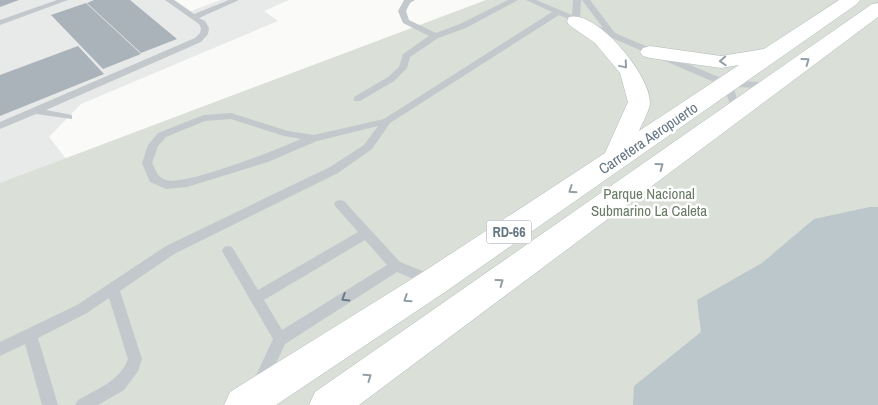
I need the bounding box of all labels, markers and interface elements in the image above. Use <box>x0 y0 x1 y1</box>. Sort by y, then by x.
one-way arrow <box>719 55 727 66</box>
one-way arrow <box>800 58 809 66</box>
one-way arrow <box>619 59 627 68</box>
street label: Carretera Aeropuerto <box>594 97 702 179</box>
one-way arrow <box>654 164 663 172</box>
one-way arrow <box>568 183 577 193</box>
park label: Parque Nacional Submarino La Caleta <box>591 183 707 221</box>
road number: RD-66 <box>486 220 532 243</box>
one-way arrow <box>494 279 504 288</box>
one-way arrow <box>342 292 351 301</box>
one-way arrow <box>404 293 413 303</box>
one-way arrow <box>362 374 372 383</box>

